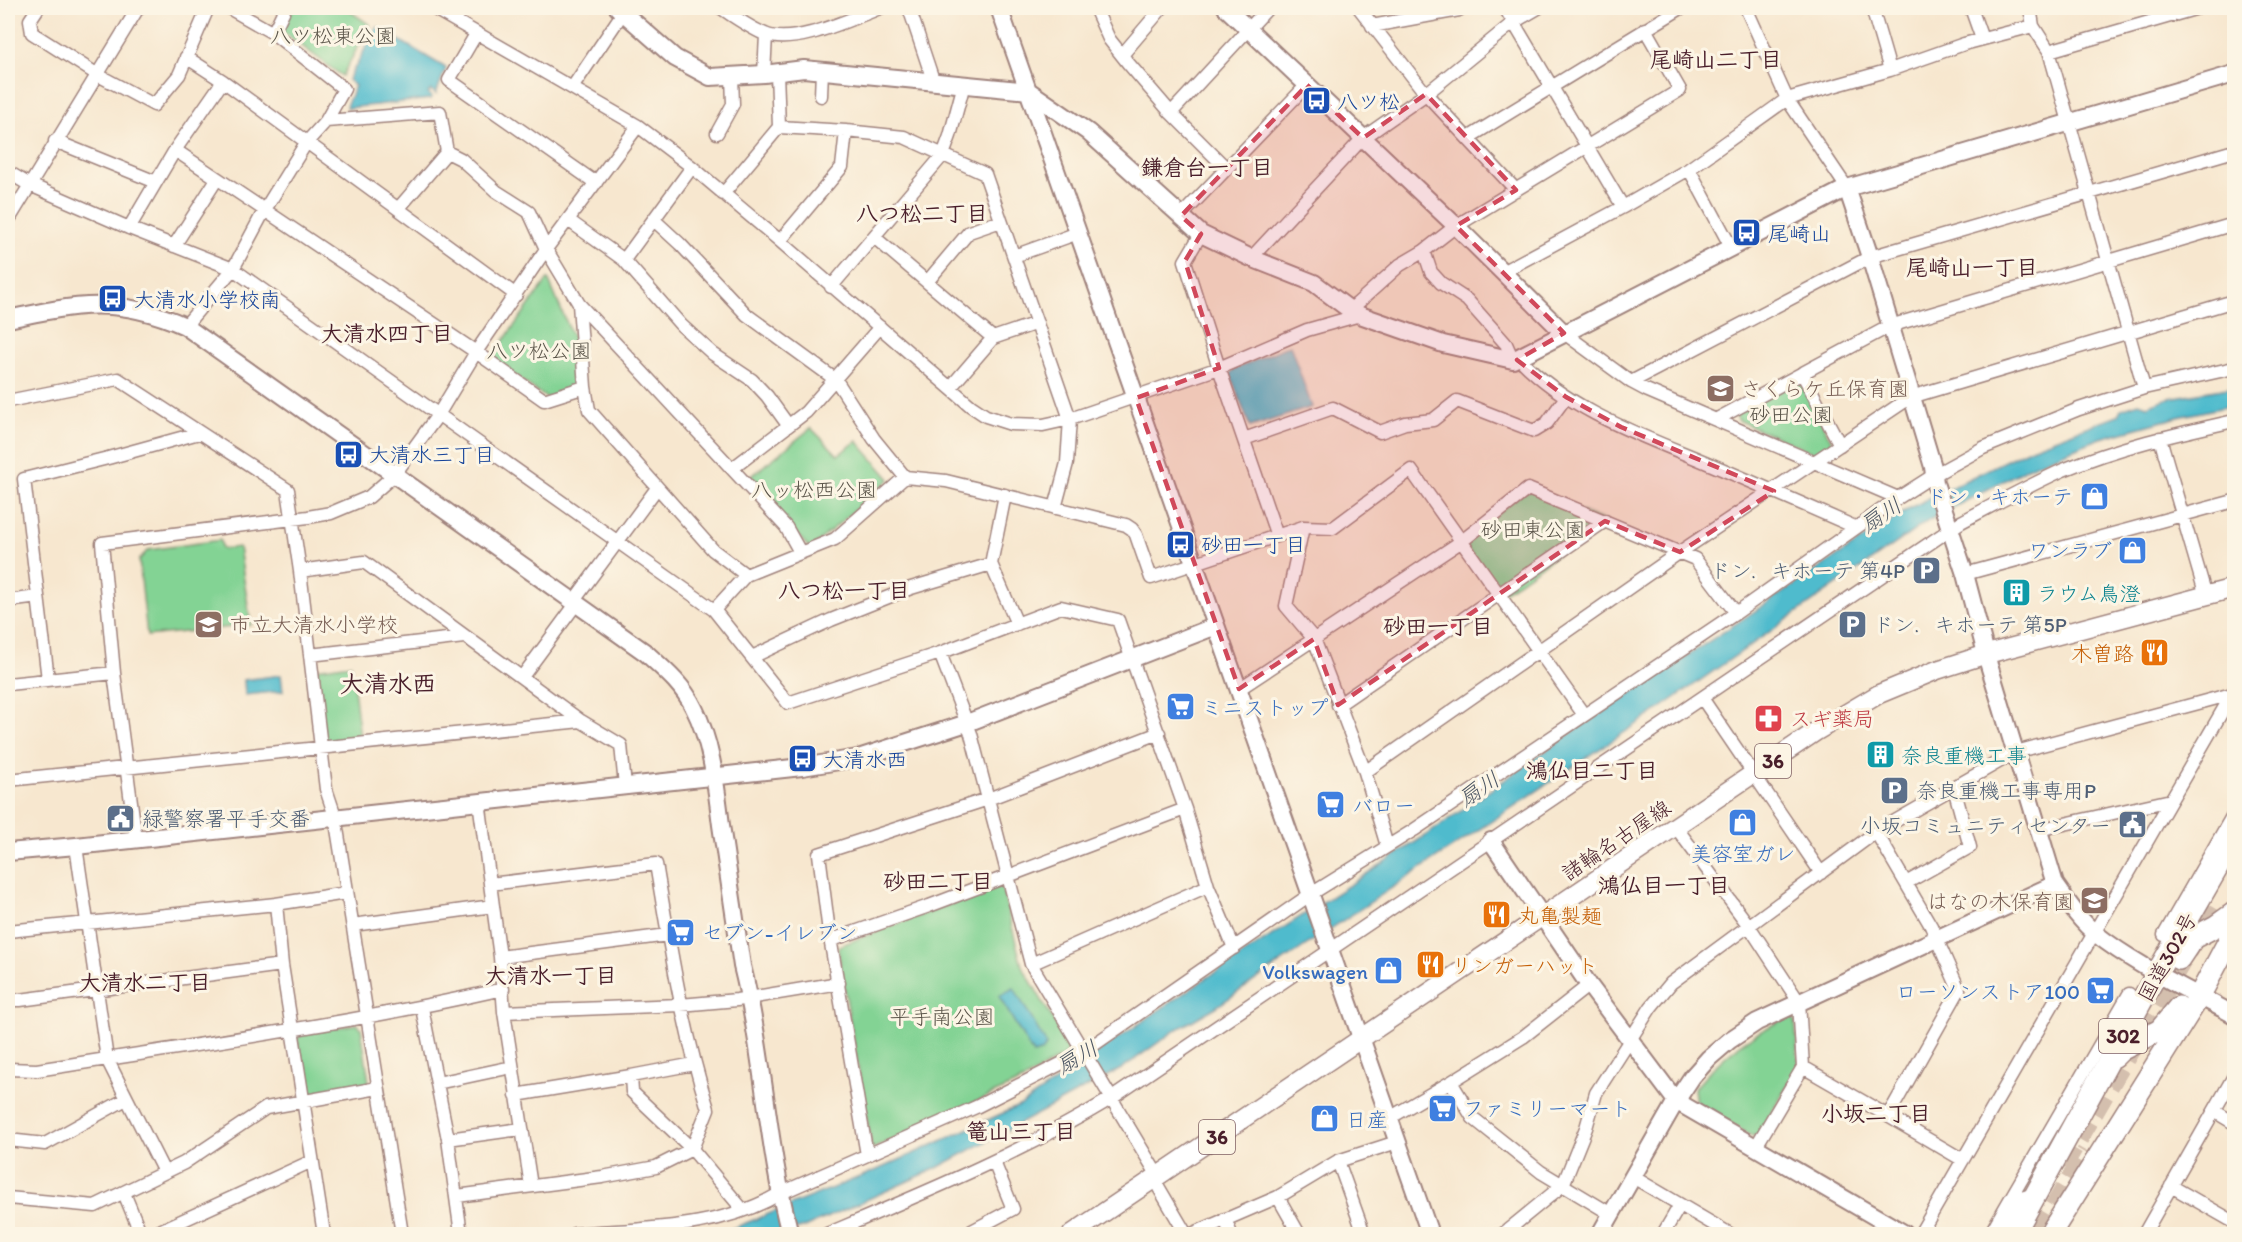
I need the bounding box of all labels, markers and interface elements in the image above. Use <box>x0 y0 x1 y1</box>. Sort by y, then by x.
park label: 八ツ松東公園 <box>270 23 396 48</box>
district label: 尾崎山二丁目 <box>1650 46 1782 73</box>
bus stop icon: 八ツ松 <box>1300 85 1332 117</box>
place label: 八ツ松 <box>1337 89 1400 114</box>
district label: 鎌倉台一丁目 <box>1141 154 1273 181</box>
district label: 八つ松二丁目 <box>856 200 988 227</box>
bus stop icon: 尾崎山 <box>1731 217 1763 249</box>
place label: 尾崎山 <box>1768 221 1831 246</box>
district label: 尾崎山一丁目 <box>1906 254 2038 281</box>
bus stop icon: 大清水小学校南 <box>97 283 129 315</box>
place label: 大清水小学校南 <box>134 287 281 312</box>
district label: 大清水四丁目 <box>321 320 453 347</box>
park label: 八ツ松公園 <box>487 338 592 363</box>
school or university icon: さくらケ丘保育園 <box>1704 372 1736 404</box>
place label: さくらケ丘保育園 <box>1741 376 1909 401</box>
park label: 砂田公園 <box>1749 402 1833 427</box>
bus stop icon: 大清水三丁目 <box>332 438 364 470</box>
place label: 大清水三丁目 <box>369 442 495 467</box>
park label: 八ッ松西公園 <box>751 477 877 502</box>
shop icon: ドン・キホーテ <box>2078 480 2110 512</box>
place label: ドン・キホーテ <box>1926 484 2073 509</box>
water label: 扇川 <box>1855 492 1907 538</box>
park label: 砂田東公園 <box>1481 517 1586 542</box>
bus stop icon: 砂田一丁目 <box>1164 528 1196 560</box>
place label: 砂田一丁目 <box>1201 532 1306 557</box>
shop icon: ワンラブ <box>2117 534 2149 566</box>
place label: ワンラブ <box>2028 538 2112 563</box>
parking icon: ドン．キホーテ 第4P <box>1910 554 1942 586</box>
place label: ドン．キホーテ 第4P <box>1710 558 1905 583</box>
district label: 八つ松一丁目 <box>778 577 910 604</box>
building icon: ラウム鳥澄 <box>2000 577 2032 609</box>
place label: ラウム鳥澄 <box>2037 581 2141 606</box>
school or university icon: 市立大清水小学校 <box>193 608 225 640</box>
parking icon: ドン．キホーテ 第5P <box>1836 608 1868 640</box>
place label: 市立大清水小学校 <box>230 612 398 637</box>
place label: ドン．キホーテ 第5P <box>1873 612 2067 637</box>
district label: 砂田一丁目 <box>1383 613 1493 640</box>
restaurant icon: 木曽路 <box>2139 637 2171 669</box>
place label: 木曽路 <box>2071 641 2134 666</box>
district label: 大清水西 <box>340 669 436 698</box>
supermarket icon: ミニストップ <box>1164 691 1196 723</box>
place label: ミニストップ <box>1201 695 1329 720</box>
pharmacy icon: スギ薬局 <box>1753 702 1785 734</box>
place label: スギ薬局 <box>1790 706 1874 731</box>
building icon: 奈良重機工事 <box>1864 739 1896 771</box>
bus stop icon: 大清水西 <box>786 743 818 775</box>
place label: 奈良重機工事 <box>1901 743 2027 768</box>
road number: 36 <box>1755 744 1791 778</box>
place label: 大清水西 <box>823 747 907 772</box>
district label: 鴻仏目二丁目 <box>1526 757 1658 784</box>
water label: 扇川 <box>1453 766 1505 812</box>
parking icon: 奈良重機工事専用P <box>1879 774 1911 806</box>
place label: 奈良重機工事専用P <box>1916 778 2096 803</box>
supermarket icon: バロー <box>1315 789 1347 821</box>
place label: バロー <box>1352 793 1415 818</box>
street label: 諸輪名古屋線 <box>1557 794 1675 886</box>
public building icon: 緑警察署平手交番 <box>105 802 137 834</box>
place label: 緑警察署平手交番 <box>142 806 310 831</box>
shop icon: 美容室ガレ <box>1727 806 1759 838</box>
public building icon: 小坂コミュニティセンター <box>2116 809 2148 841</box>
place label: 小坂コミュニティセンター <box>1860 813 2111 838</box>
place label: 美容室ガレ <box>1691 841 1796 866</box>
district label: 砂田二丁目 <box>883 868 993 895</box>
district label: 鴻仏目一丁目 <box>1598 872 1730 899</box>
school or university icon: はなの木保育園 <box>2079 885 2111 917</box>
place label: はなの木保育園 <box>1927 889 2074 914</box>
restaurant icon: 丸亀製麺 <box>1481 899 1513 931</box>
place label: 丸亀製麺 <box>1518 903 1602 928</box>
street label: 国道302号 <box>2132 908 2202 1006</box>
supermarket icon: セブン-イレブン <box>665 916 697 948</box>
place label: セブン-イレブン <box>702 920 857 945</box>
restaurant icon: リンガーハット <box>1414 949 1446 981</box>
place label: リンガーハット <box>1451 953 1598 978</box>
shop icon: Volkswagen <box>1373 955 1405 987</box>
place label: Volkswagen <box>1262 959 1368 984</box>
district label: 大清水一丁目 <box>485 962 617 989</box>
district label: 大清水二丁目 <box>79 969 211 996</box>
supermarket icon: ローソンストア100 <box>2085 975 2117 1007</box>
place label: ローソンストア100 <box>1896 979 2080 1004</box>
park label: 平手南公園 <box>890 1004 995 1029</box>
road number: 302 <box>2099 1019 2147 1053</box>
water label: 扇川 <box>1051 1034 1103 1080</box>
supermarket icon: ファミリーマート <box>1426 1092 1458 1124</box>
place label: ファミリーマート <box>1463 1096 1631 1121</box>
district label: 小坂二丁目 <box>1821 1100 1931 1127</box>
shop icon: 日産 <box>1309 1103 1341 1135</box>
place label: 日産 <box>1346 1107 1388 1132</box>
district label: 篭山三丁目 <box>966 1118 1076 1145</box>
road number: 36 <box>1199 1120 1235 1154</box>

